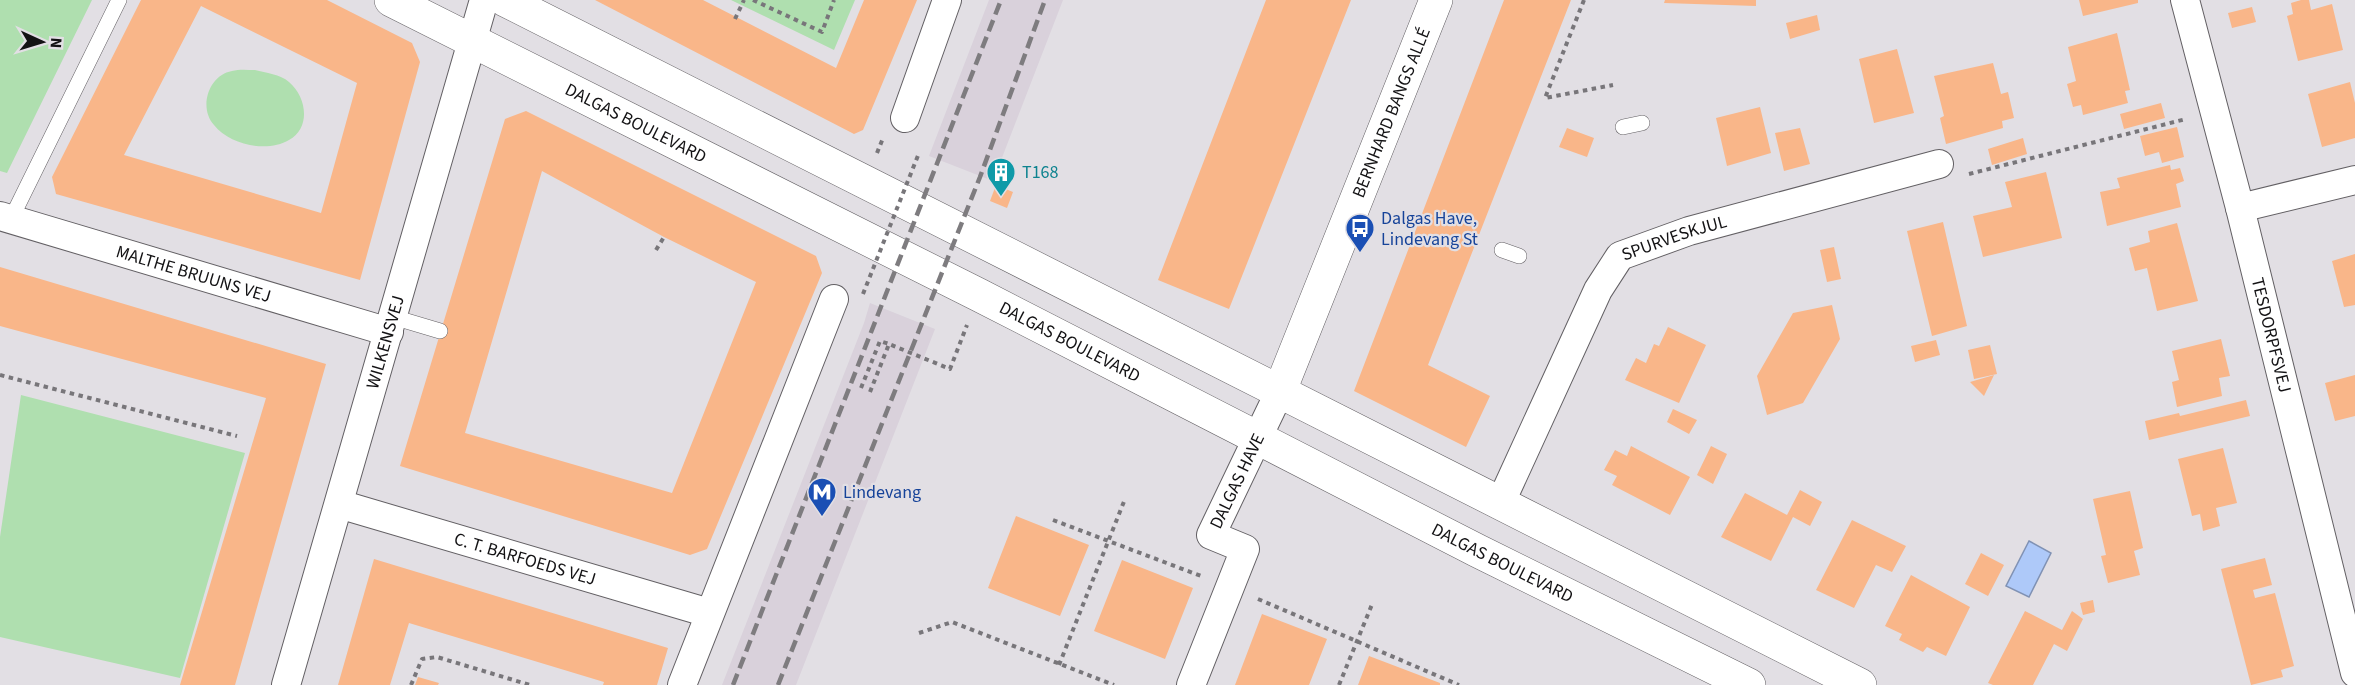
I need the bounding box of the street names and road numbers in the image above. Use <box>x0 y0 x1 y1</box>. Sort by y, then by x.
street label: BERNHARD BANGS ALLÉ <box>1346 24 1437 202</box>
street label: DALGAS BOULEVARD <box>561 77 711 169</box>
street label: SPURVESKJUL <box>1618 209 1730 267</box>
street label: MALTHE BRUUNS VEJ <box>113 239 274 309</box>
street label: TESDORPFSVEJ <box>2245 275 2297 395</box>
street label: WILKENSVEJ <box>360 292 411 392</box>
street label: DALGAS BOULEVARD <box>995 295 1145 389</box>
street label: DALGAS HAVE <box>1204 429 1271 533</box>
street label: DALGAS BOULEVARD <box>1427 517 1578 609</box>
street label: C. T. BARFOEDS VEJ <box>451 527 599 592</box>

